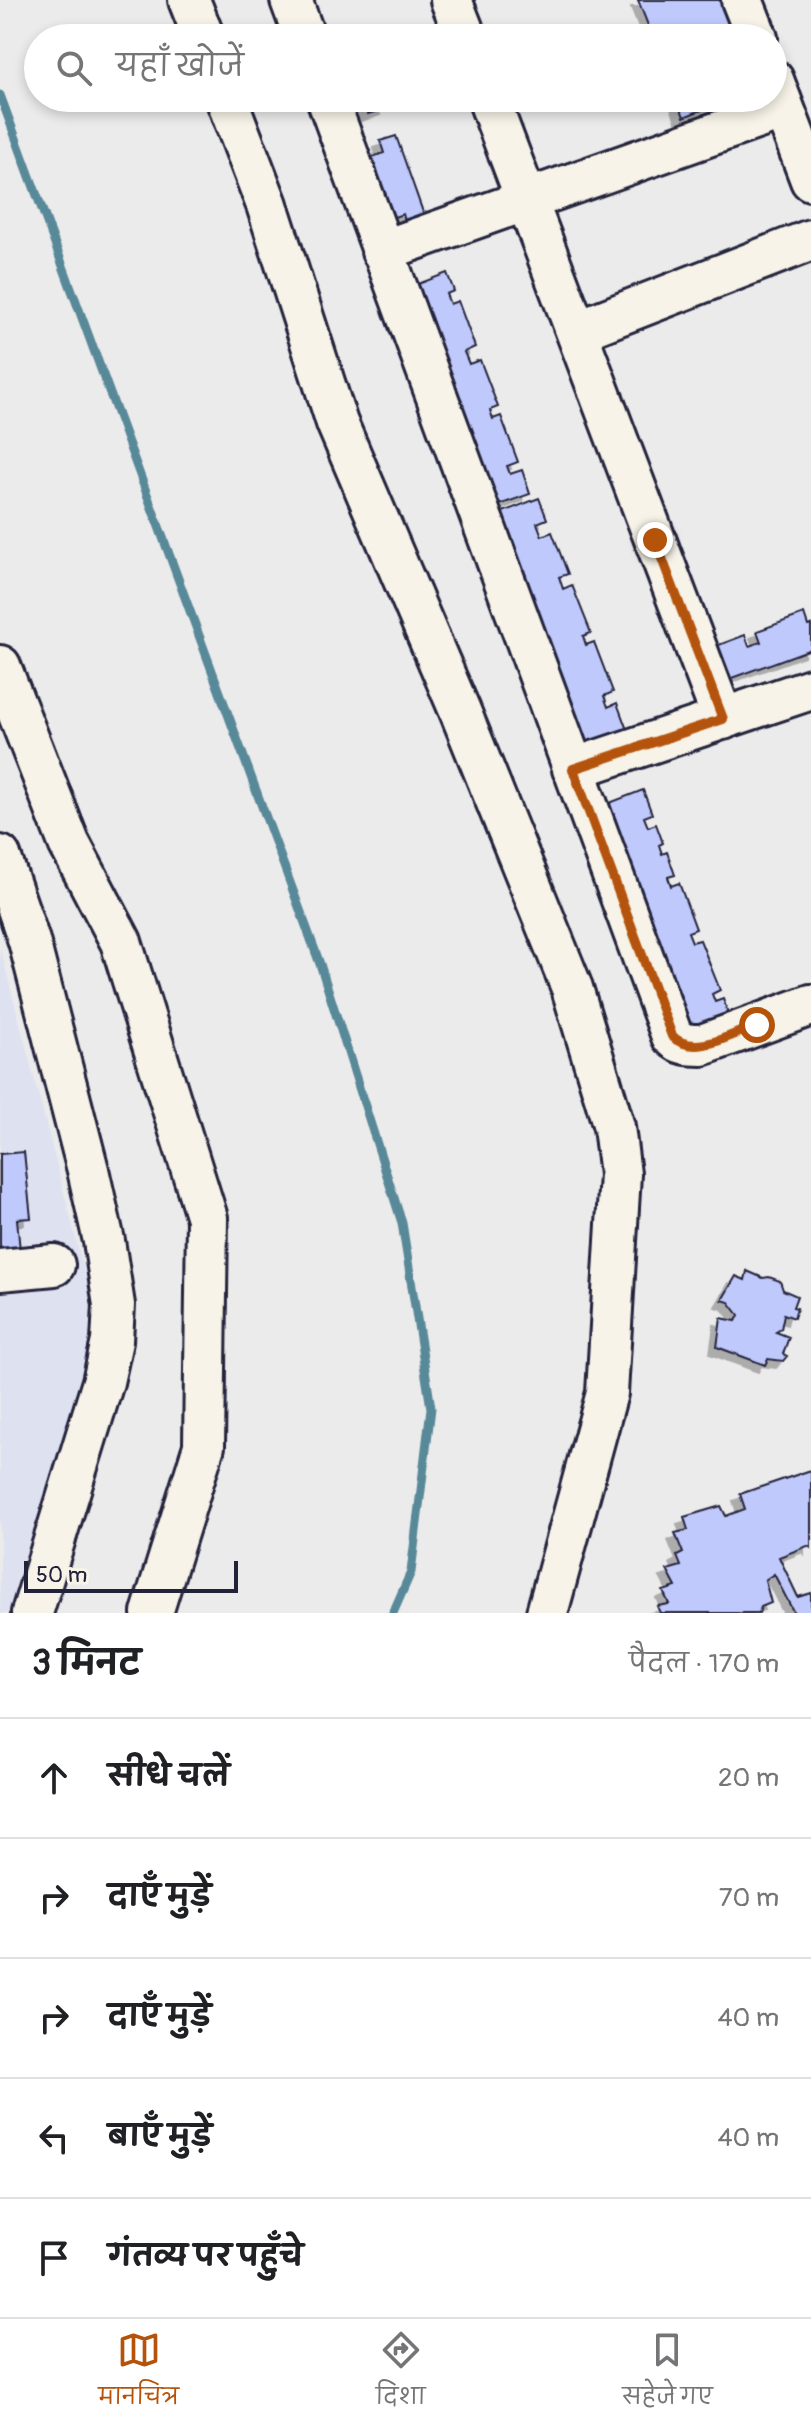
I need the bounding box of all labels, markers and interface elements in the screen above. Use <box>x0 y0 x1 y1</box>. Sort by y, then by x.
search box <box>24 24 787 112</box>
icon: search <box>52 46 96 90</box>
text: यहाँ खोजें <box>116 48 244 85</box>
route end <box>637 522 673 558</box>
route start <box>739 1007 775 1043</box>
scale bar <box>24 1557 238 1593</box>
text: 50 m <box>36 1561 87 1589</box>
text: 3 मिनट <box>32 1642 141 1685</box>
text: पैदल · 170 m <box>629 1648 779 1680</box>
icon: ahead <box>32 1756 76 1800</box>
text: सीधे चलें <box>108 1758 230 1795</box>
text: 20 m <box>718 1762 779 1794</box>
icon: right <box>32 1876 76 1920</box>
text: दाएँ मुड़ें <box>108 1878 211 1915</box>
text: 70 m <box>719 1882 779 1914</box>
icon: right <box>32 1996 76 2040</box>
text: दाएँ मुड़ें <box>108 1998 211 2035</box>
text: 40 m <box>717 2002 779 2034</box>
icon: left <box>32 2116 76 2160</box>
text: बाएँ मुड़ें <box>108 2118 212 2155</box>
text: 40 m <box>717 2122 779 2154</box>
icon: arrive <box>32 2236 76 2280</box>
text: गंतव्य पर पहुँचे <box>108 2238 303 2275</box>
tab: मानचित्र <box>98 2328 179 2421</box>
tab: दिशा <box>376 2328 426 2421</box>
tab: सहेजे गए <box>622 2328 713 2421</box>

